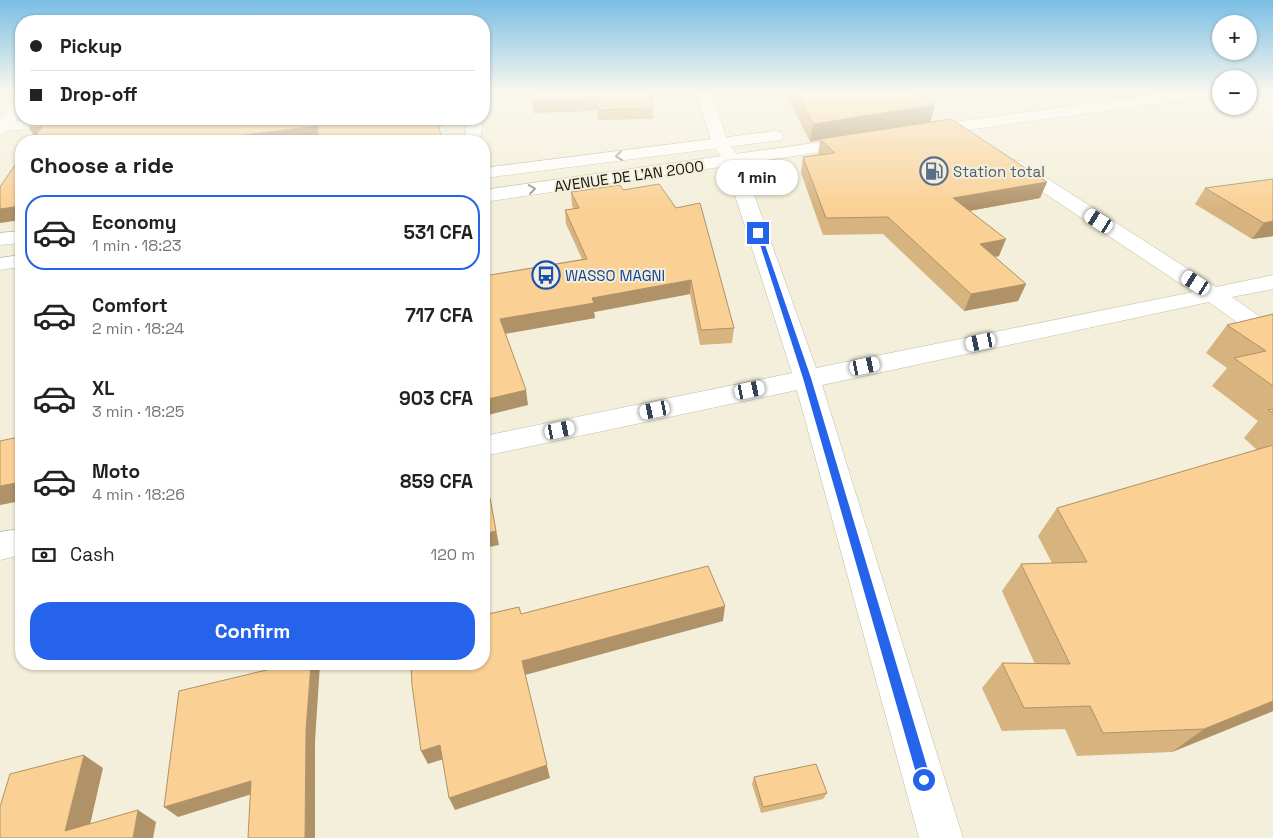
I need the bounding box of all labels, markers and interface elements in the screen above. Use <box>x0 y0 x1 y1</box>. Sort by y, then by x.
map controls <box>1212 15 1257 115</box>
button: + <box>1212 15 1257 60</box>
text: Pickup <box>60 34 122 59</box>
button: − <box>1212 70 1257 115</box>
text: Drop-off <box>60 82 138 107</box>
one-way arrow <box>615 150 623 161</box>
text: Choose a ride <box>30 151 174 179</box>
street label: AVENUE DE L'AN 2000 <box>553 156 705 196</box>
fuel station icon: Station total <box>919 156 949 186</box>
callout: 1 min <box>717 160 799 196</box>
place label: Station total <box>953 162 1045 181</box>
text: 1 min <box>737 167 777 188</box>
one-way arrow <box>528 185 536 195</box>
car <box>1082 207 1115 235</box>
icon: car <box>32 210 77 255</box>
text: Economy <box>92 210 176 235</box>
text: 531 CFA <box>403 220 473 245</box>
route end <box>747 222 769 244</box>
text: 1 min · 18:23 <box>92 235 181 256</box>
bus stop icon: WASSO MAGNI <box>531 260 561 290</box>
place label: WASSO MAGNI <box>565 266 665 285</box>
car <box>1179 269 1212 297</box>
icon: car <box>32 293 77 338</box>
text: Comfort <box>92 293 168 318</box>
text: 717 CFA <box>405 303 473 328</box>
text: 2 min · 18:24 <box>92 318 184 339</box>
car <box>964 332 997 352</box>
car <box>848 356 881 376</box>
icon: car <box>32 376 77 421</box>
text: XL <box>92 376 115 401</box>
car <box>733 380 766 400</box>
text: 903 CFA <box>399 386 473 411</box>
car <box>638 400 671 420</box>
text: 3 min · 18:25 <box>92 401 184 422</box>
car <box>543 420 576 440</box>
icon: car <box>32 459 77 504</box>
text: Moto <box>92 459 140 484</box>
text: 859 CFA <box>400 469 473 494</box>
text: 4 min · 18:26 <box>92 484 185 505</box>
icon: cash <box>30 541 58 569</box>
text: Cash <box>70 542 115 567</box>
text: 120 m <box>431 544 475 565</box>
button: Confirm <box>30 602 475 660</box>
route start <box>913 769 935 791</box>

